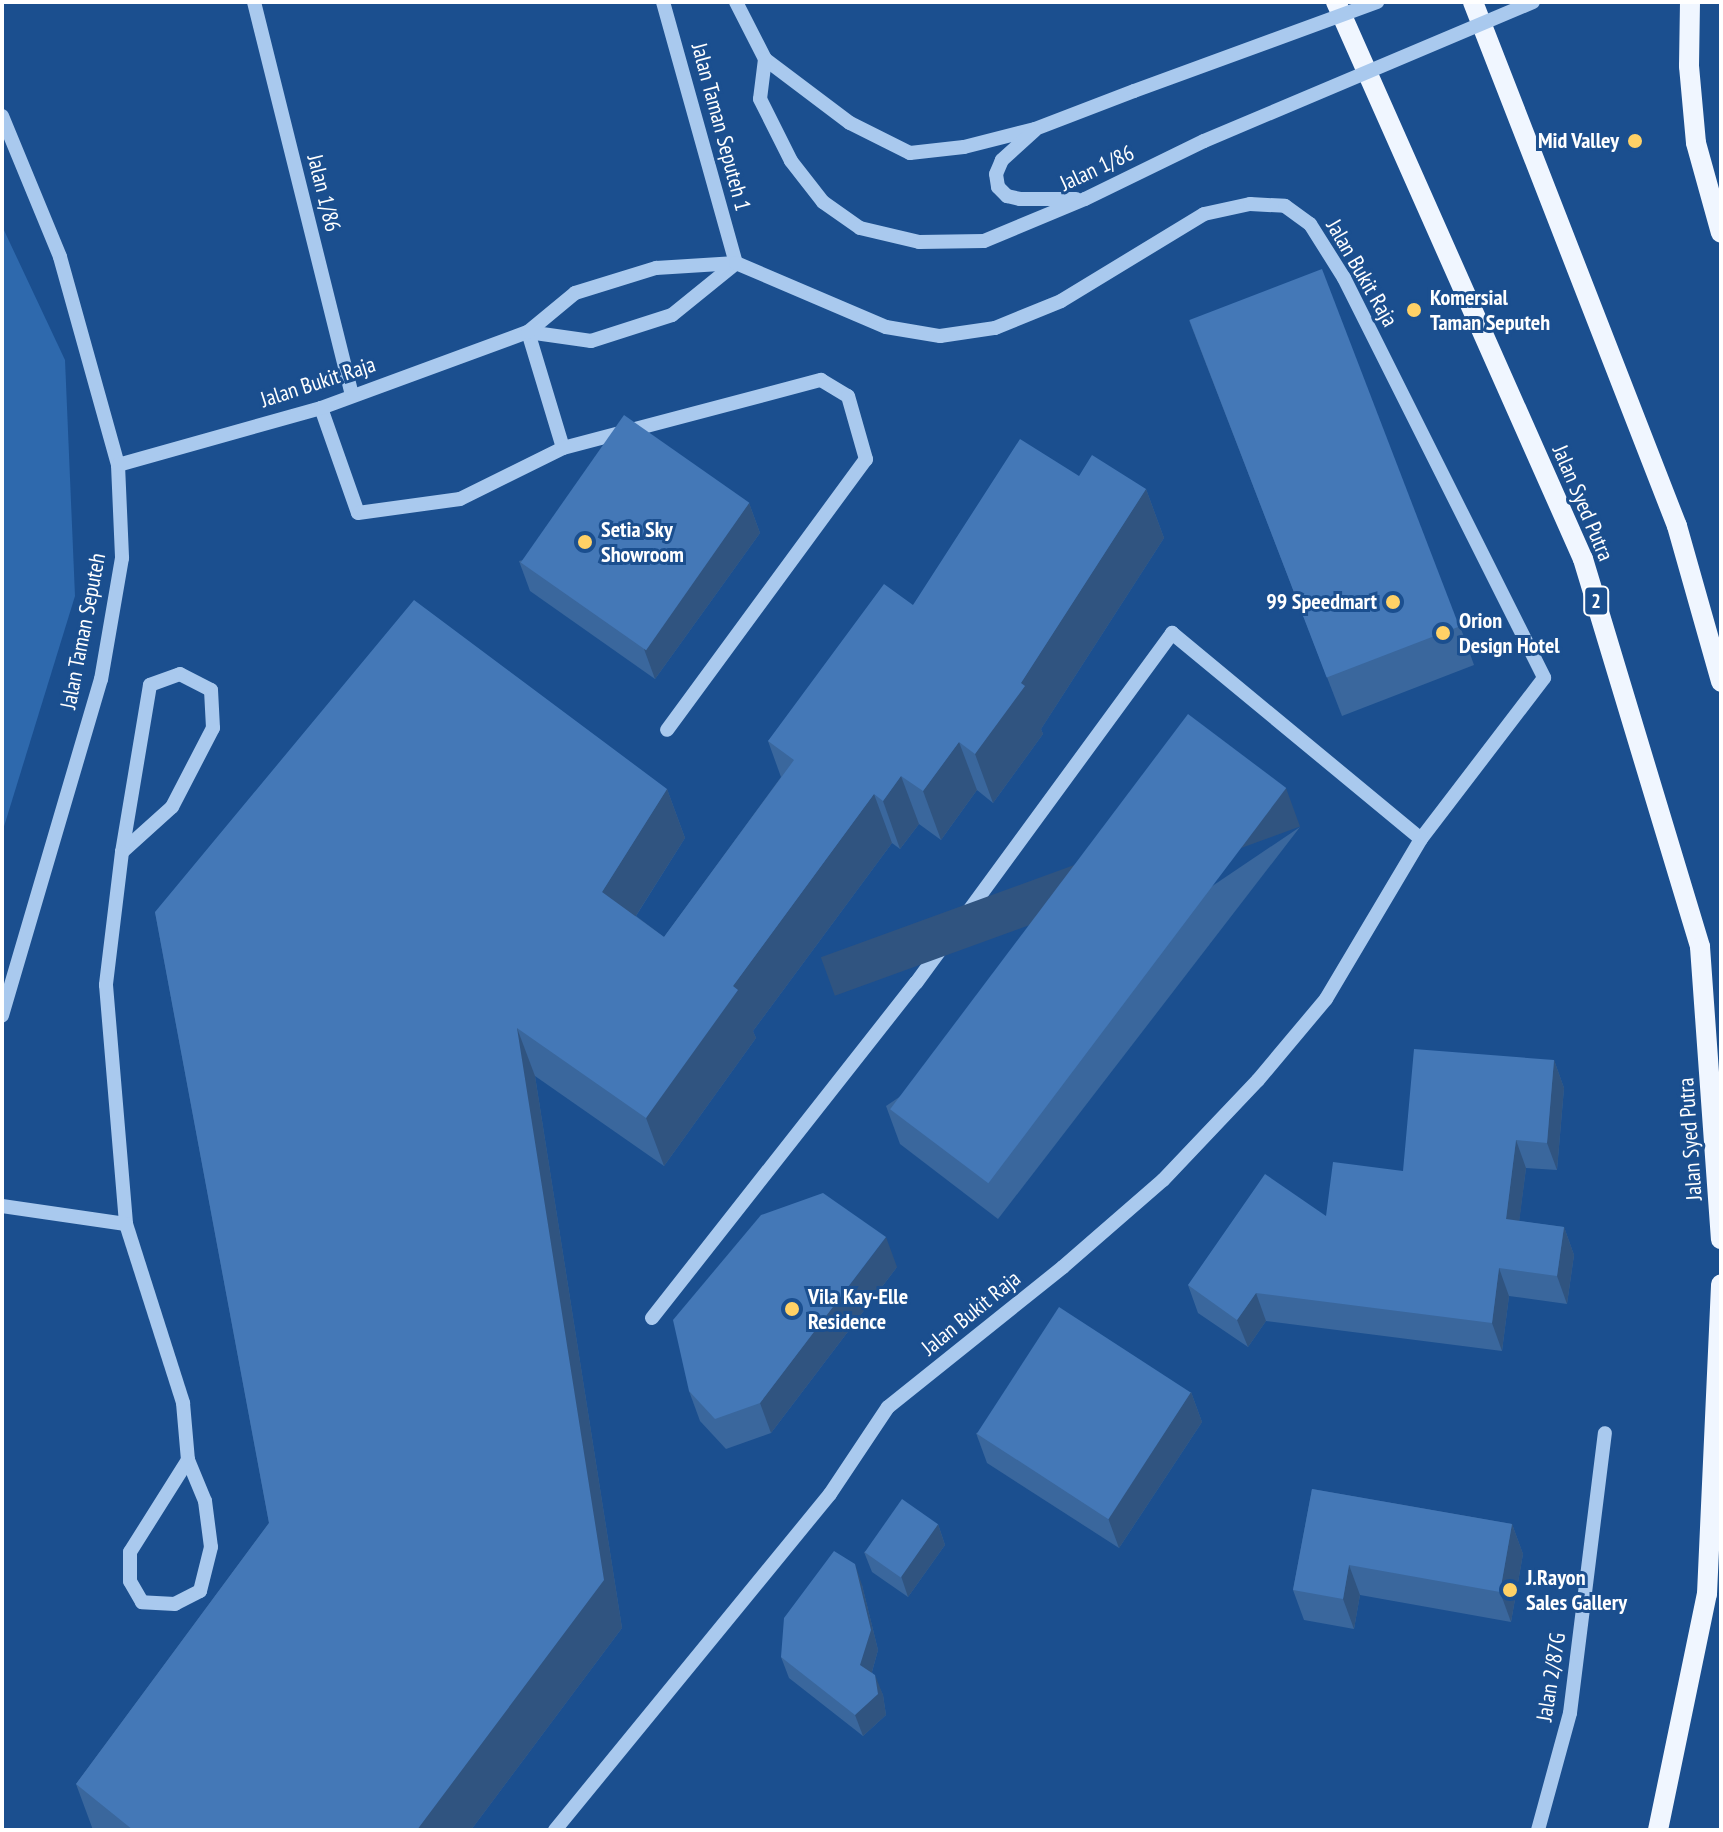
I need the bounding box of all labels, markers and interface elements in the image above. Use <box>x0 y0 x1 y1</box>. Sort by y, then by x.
street label: Jalan Taman Seputeh 1 <box>686 40 756 214</box>
place label: Mid Valley <box>1537 128 1619 154</box>
marker: Mid Valley <box>1626 132 1644 150</box>
street label: Jalan 1/86 <box>1056 139 1138 197</box>
street label: Jalan 1/86 <box>302 152 346 234</box>
street label: Jalan Bukit Raja <box>1321 215 1403 331</box>
place label: Komersial Taman Seputeh <box>1430 284 1550 336</box>
marker: Komersial Taman Seputeh <box>1405 301 1423 319</box>
street label: Jalan Bukit Raja <box>257 351 379 413</box>
street label: Jalan Syed Putra <box>1547 441 1619 565</box>
place label: Setia Sky Showroom <box>601 516 684 568</box>
marker: Setia Sky Showroom <box>576 533 594 551</box>
street label: Jalan Taman Seputeh <box>55 551 111 711</box>
road number: 2 <box>1582 585 1610 617</box>
place label: 99 Speedmart <box>1266 589 1377 615</box>
marker: 99 Speedmart <box>1384 593 1402 611</box>
place label: Orion Design Hotel <box>1459 607 1560 658</box>
marker: Orion Design Hotel <box>1434 624 1452 642</box>
street label: Jalan Syed Putra <box>1673 1077 1707 1201</box>
street label: Jalan Bukit Raja <box>916 1265 1026 1361</box>
place label: Vila Kay-Elle Residence <box>808 1283 908 1334</box>
marker: Vila Kay-Elle Residence <box>783 1300 801 1318</box>
place label: J.Rayon Sales Gallery <box>1526 1564 1627 1616</box>
marker: J.Rayon Sales Gallery <box>1501 1581 1519 1599</box>
street label: Jalan 2/87G <box>1531 1631 1571 1723</box>

